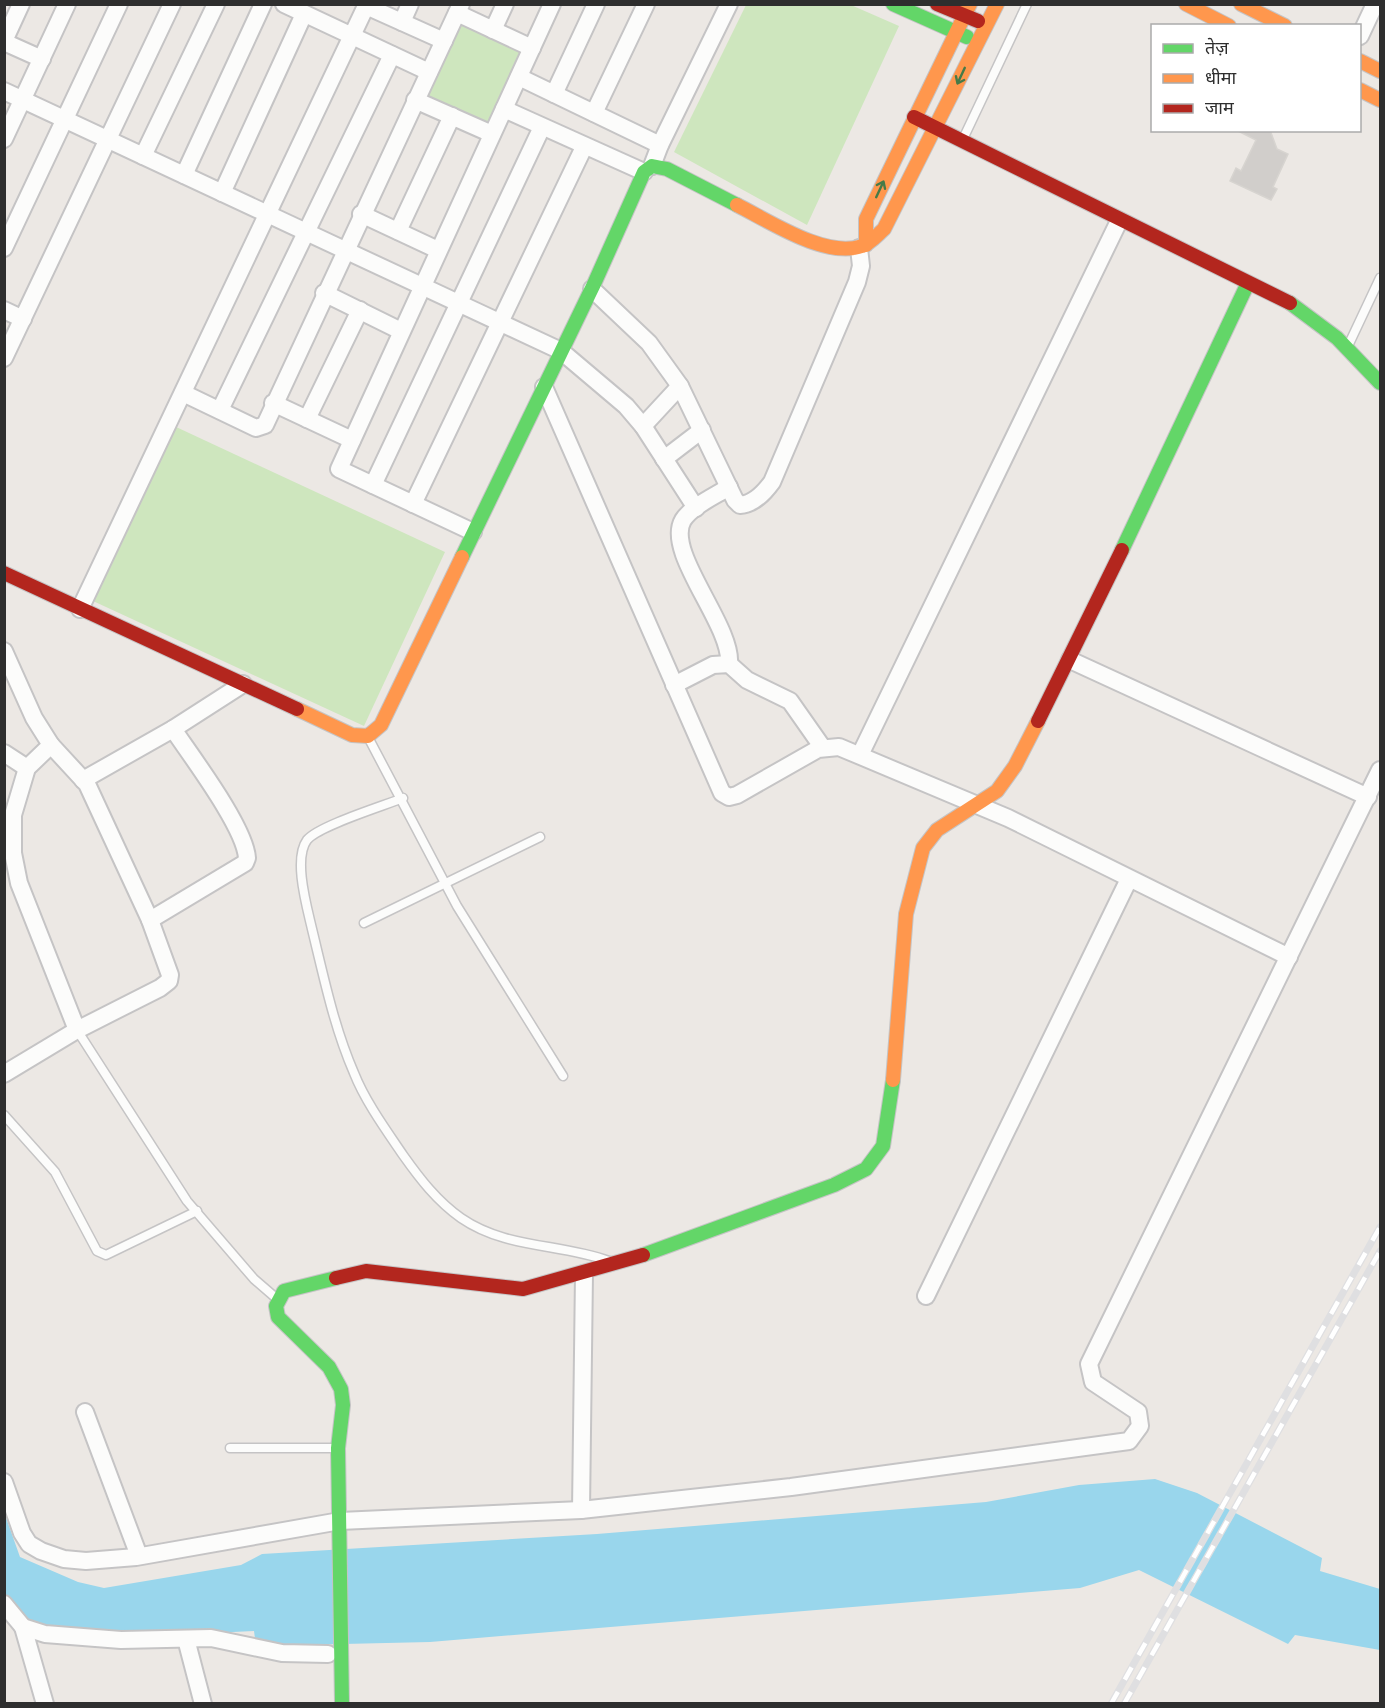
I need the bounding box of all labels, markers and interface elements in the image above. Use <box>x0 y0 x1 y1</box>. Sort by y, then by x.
legend <box>1151 24 1361 132</box>
text: तेज़ <box>1205 37 1229 59</box>
one-way arrow <box>955 66 967 84</box>
text: धीमा <box>1205 67 1236 89</box>
text: जाम <box>1205 97 1235 119</box>
one-way arrow <box>874 181 886 199</box>

